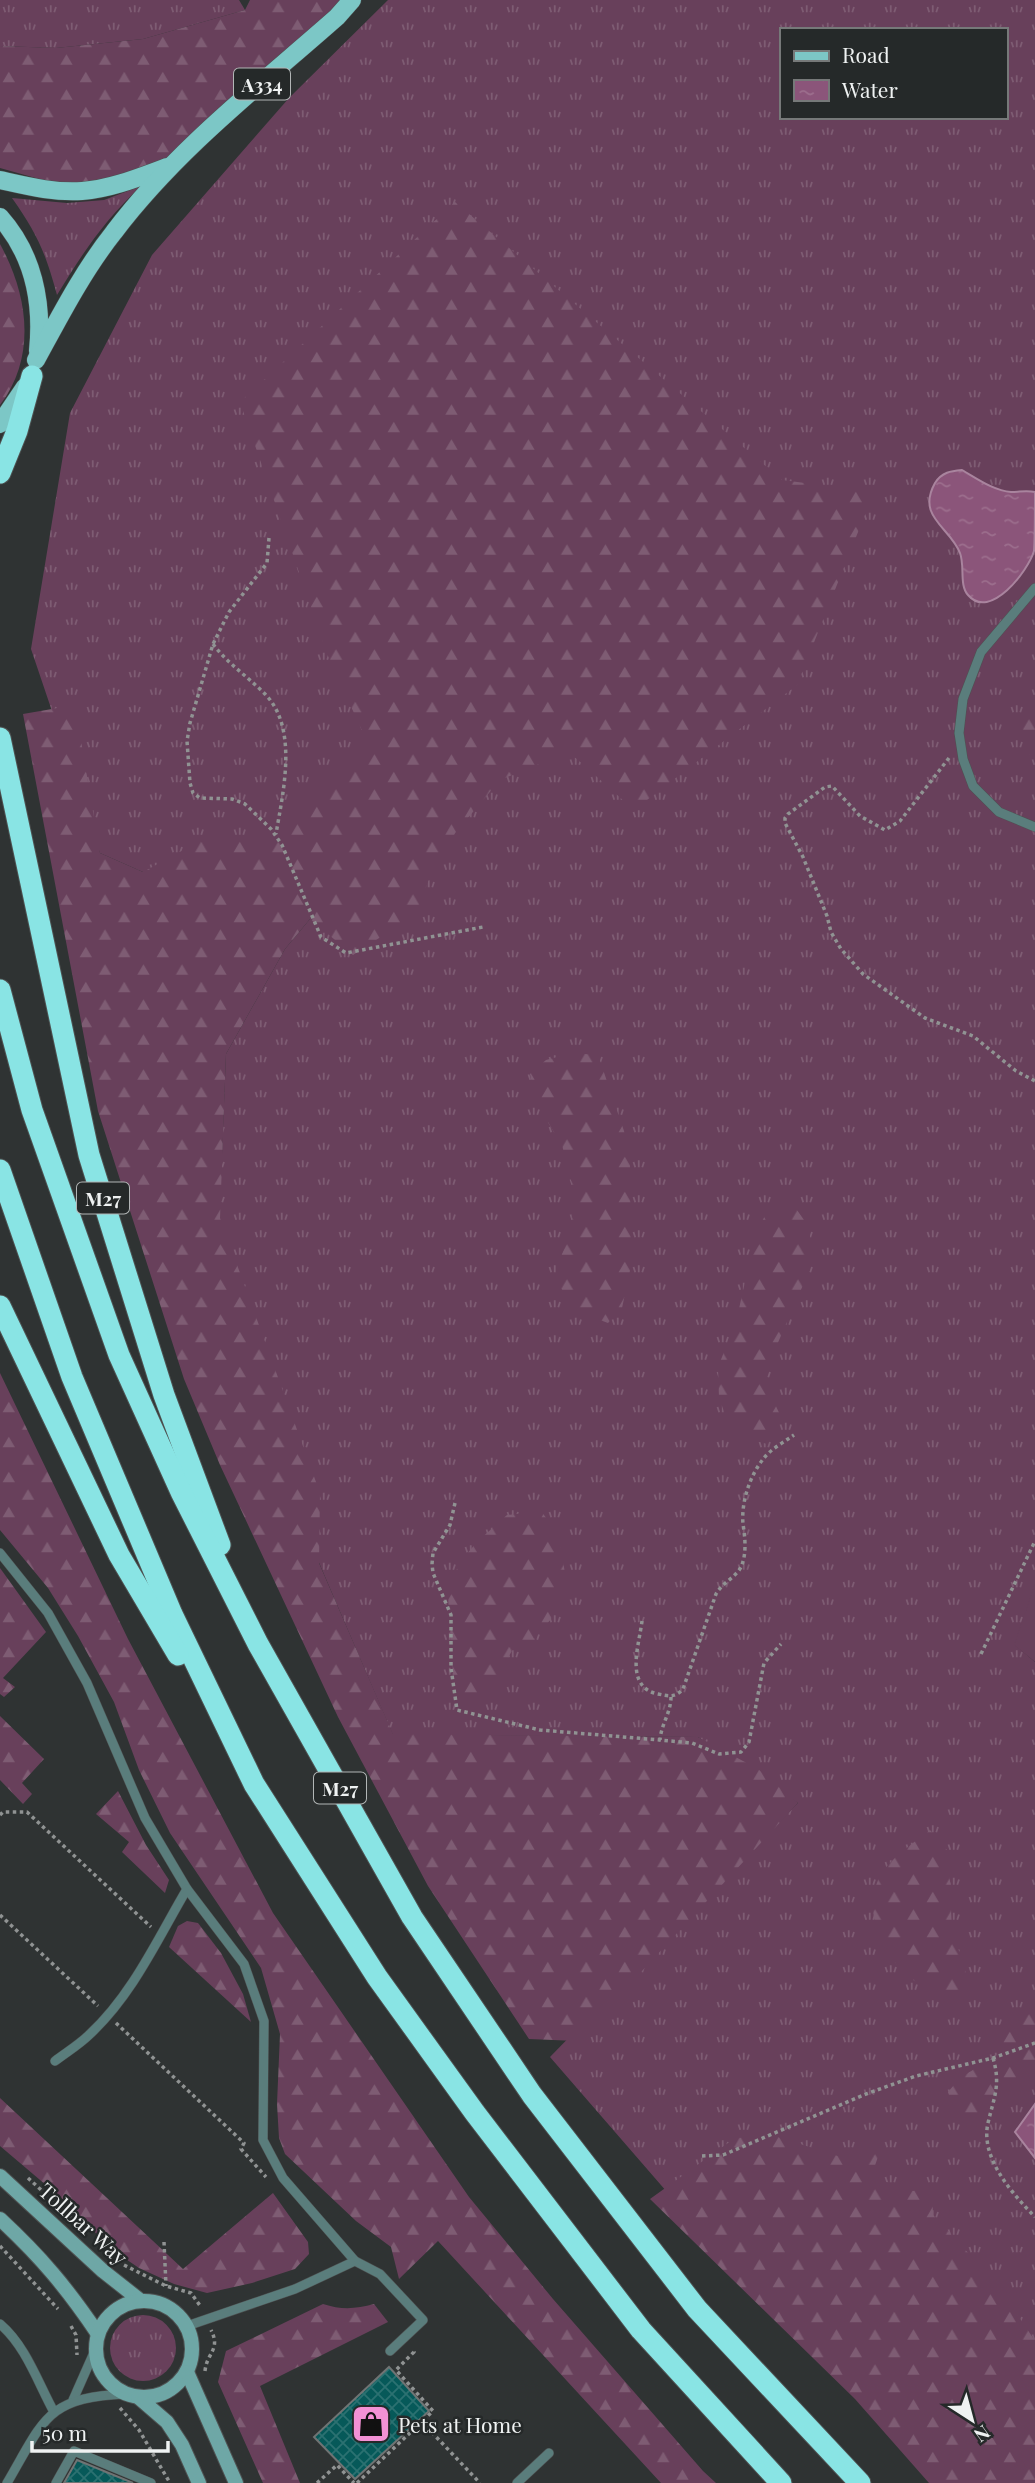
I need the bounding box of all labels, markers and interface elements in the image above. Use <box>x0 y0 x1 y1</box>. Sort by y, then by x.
legend <box>780 28 1007 119</box>
text: Road <box>842 40 890 68</box>
road number: A334 <box>234 68 290 100</box>
text: Water <box>841 75 898 103</box>
road number: M27 <box>77 1182 129 1214</box>
road number: M27 <box>314 1772 366 1803</box>
street label: Tollbar Way <box>34 2176 135 2270</box>
north arrow <box>937 2385 1007 2455</box>
shop icon: Pets at Home <box>350 2403 392 2445</box>
scale bar <box>32 2410 168 2454</box>
place label: Pets at Home <box>398 2410 522 2438</box>
text: 50 m <box>42 2418 88 2446</box>
text: N <box>969 2420 996 2449</box>

